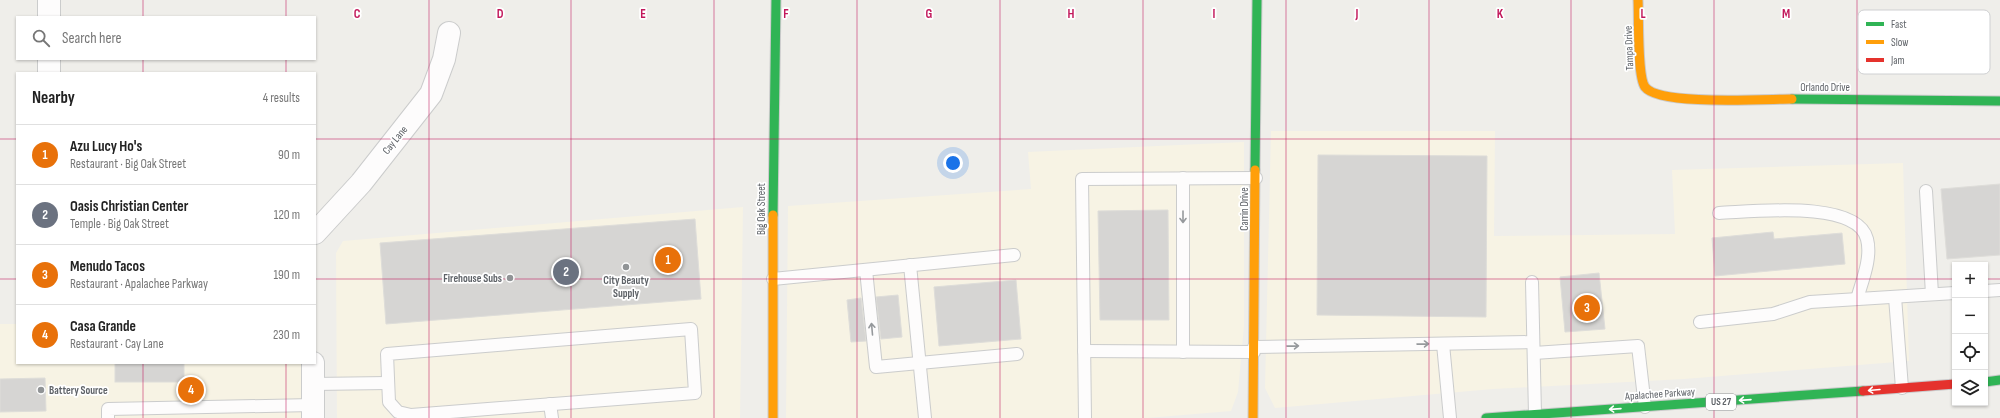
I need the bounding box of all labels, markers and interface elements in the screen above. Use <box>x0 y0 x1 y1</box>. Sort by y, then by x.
text: C <box>354 6 361 22</box>
text: D <box>497 6 504 22</box>
text: E <box>640 6 646 22</box>
text: F <box>783 6 789 22</box>
text: G <box>926 6 933 22</box>
text: H <box>1068 6 1075 22</box>
text: I <box>1213 6 1216 22</box>
text: J <box>1355 6 1359 22</box>
text: K <box>1497 6 1504 22</box>
text: L <box>1640 6 1646 22</box>
text: M <box>1782 6 1790 22</box>
legend <box>1858 10 1990 74</box>
search box <box>16 16 316 60</box>
text: Fast <box>1891 18 1907 31</box>
street label: Tampa Drive <box>1622 25 1636 71</box>
icon: search <box>30 27 52 49</box>
text: Search here <box>62 29 122 48</box>
text: Slow <box>1891 36 1908 49</box>
text: Jam <box>1890 54 1905 67</box>
street label: Orlando Drive <box>1800 81 1850 94</box>
text: Nearby <box>32 88 75 108</box>
text: 4 results <box>263 90 300 106</box>
street label: Cay Lane <box>380 123 410 157</box>
text: Azu Lucy Ho's <box>70 137 142 156</box>
text: 1 <box>42 147 48 163</box>
text: 90 m <box>278 147 300 163</box>
your location <box>943 153 963 173</box>
text: Restaurant · Big Oak Street <box>70 156 186 172</box>
street label: Big Oak Street <box>755 182 768 235</box>
street label: Carrin Drive <box>1238 187 1251 231</box>
text: Oasis Christian Center <box>70 197 188 216</box>
text: 2 <box>42 207 48 223</box>
text: 120 m <box>274 207 300 223</box>
one-way arrow <box>1179 210 1187 223</box>
text: Temple · Big Oak Street <box>70 216 169 232</box>
pin: 1 <box>655 245 681 275</box>
text: Menudo Tacos <box>70 257 145 276</box>
pin: 2 <box>553 257 579 287</box>
marker: City Beauty Supply <box>621 262 631 272</box>
map controls <box>1952 262 1988 406</box>
button: + <box>1952 262 1988 298</box>
text: 3 <box>42 267 48 283</box>
text: 190 m <box>273 267 300 283</box>
place label: Firehouse Subs <box>443 272 502 285</box>
marker: Firehouse Subs <box>505 273 515 283</box>
place label: City Beauty Supply <box>603 274 649 300</box>
text: Restaurant · Apalachee Parkway <box>70 276 208 292</box>
pin: 3 <box>1574 293 1600 323</box>
button: − <box>1952 298 1988 334</box>
text: Casa Grande <box>70 317 136 336</box>
one-way arrow <box>868 323 875 336</box>
text: 4 <box>42 327 48 343</box>
text: 230 m <box>273 327 300 343</box>
button: locate <box>1952 334 1988 370</box>
text: Restaurant · Cay Lane <box>70 336 164 352</box>
one-way arrow <box>1416 340 1429 348</box>
one-way arrow <box>1286 342 1299 350</box>
button: layers <box>1952 370 1988 406</box>
pin: 4 <box>178 375 204 405</box>
place label: Battery Source <box>49 384 108 397</box>
marker: Battery Source <box>36 385 46 395</box>
street label: Apalachee Parkway <box>1624 385 1696 403</box>
one-way arrow <box>1868 387 1881 394</box>
road number: US 27 <box>1706 394 1736 410</box>
one-way arrow <box>1739 396 1752 404</box>
one-way arrow <box>1609 405 1622 412</box>

